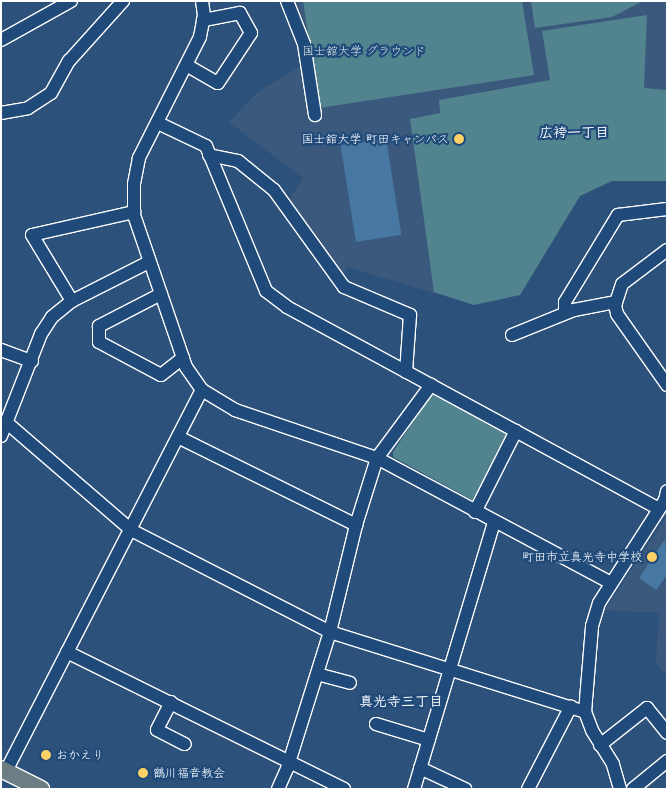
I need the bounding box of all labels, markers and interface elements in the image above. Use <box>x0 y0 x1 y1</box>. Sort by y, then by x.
park label: 国士舘大学 グラウンド <box>302 44 426 58</box>
district label: 広袴一丁目 <box>539 124 609 140</box>
place label: 国士舘大学 町田キャンパス <box>301 132 449 146</box>
marker: 国士舘大学 町田キャンパス <box>453 133 465 145</box>
place label: 町田市立真光寺中学校 <box>522 550 642 564</box>
marker: 町田市立真光寺中学校 <box>646 551 658 563</box>
district label: 真光寺三丁目 <box>359 693 443 709</box>
place label: おかえり <box>56 748 104 762</box>
marker: おかえり <box>40 749 52 761</box>
place label: 鶴川福音教会 <box>153 766 225 780</box>
marker: 鶴川福音教会 <box>137 767 149 779</box>

